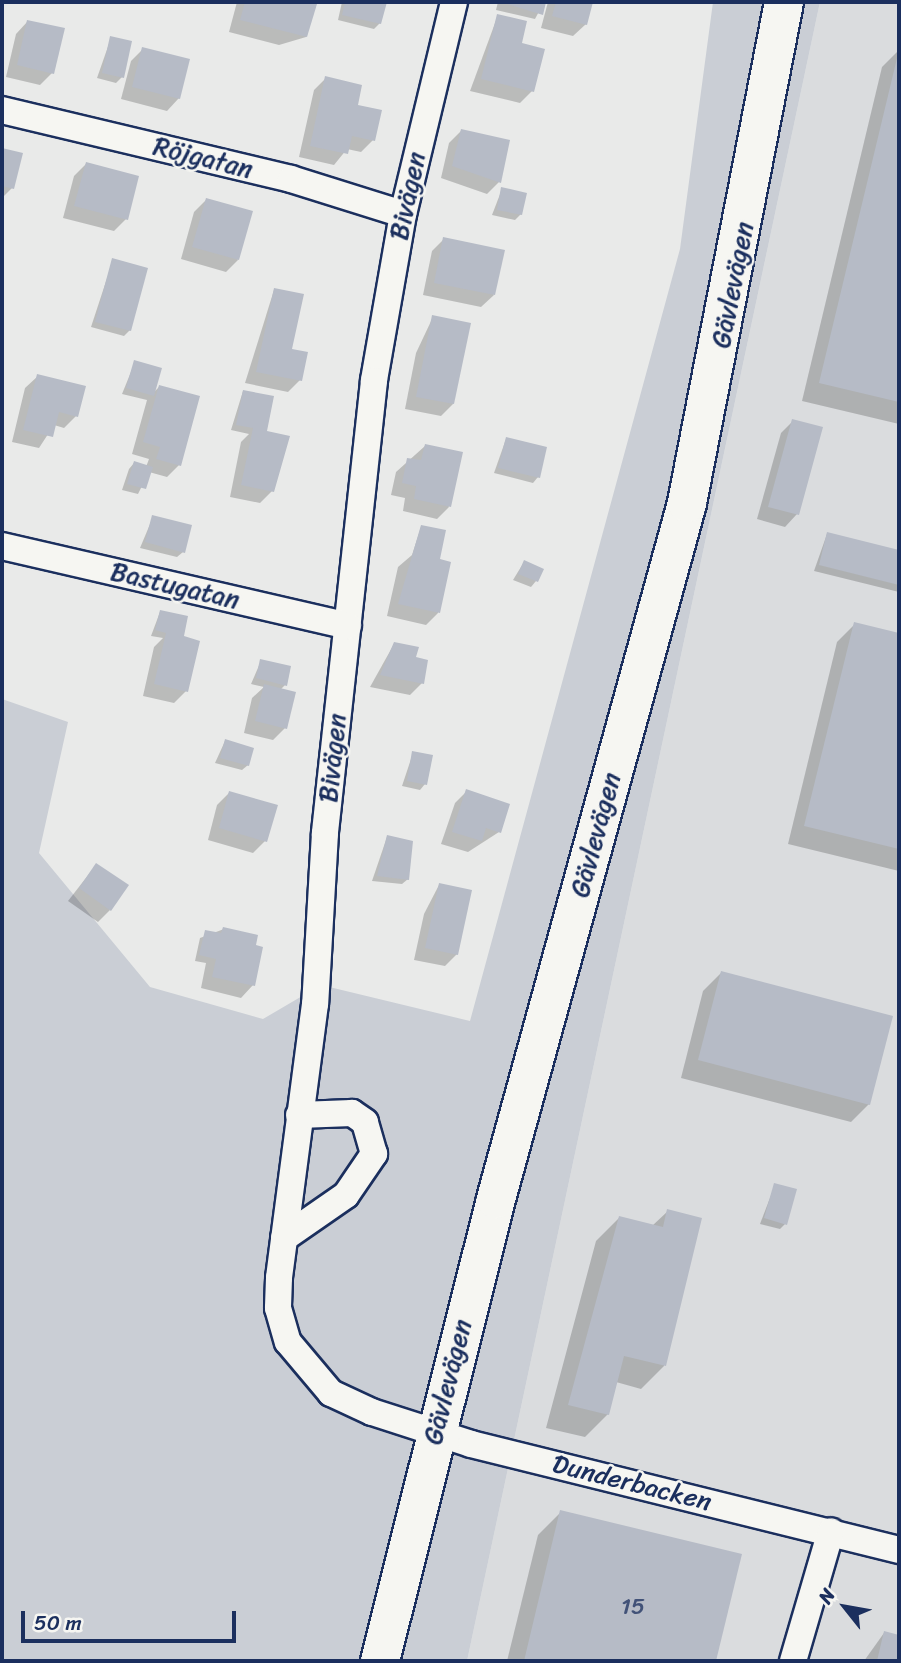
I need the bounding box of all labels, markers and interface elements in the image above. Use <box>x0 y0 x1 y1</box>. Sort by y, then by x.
street label: Röjgatan <box>150 131 256 185</box>
street label: Bivägen <box>383 149 433 243</box>
street label: Gävlevägen <box>705 219 761 351</box>
street label: Bastugatan <box>108 556 242 616</box>
street label: Bivägen <box>313 712 353 804</box>
street label: Gävlevägen <box>564 769 628 901</box>
street label: Gävlevägen <box>417 1316 479 1448</box>
street label: Dunderbacken <box>549 1448 715 1518</box>
north arrow <box>810 1572 880 1642</box>
text: N <box>809 1582 844 1610</box>
house number: 15 <box>621 1593 645 1621</box>
scale bar <box>24 1596 240 1640</box>
text: 50 m <box>34 1604 82 1642</box>

